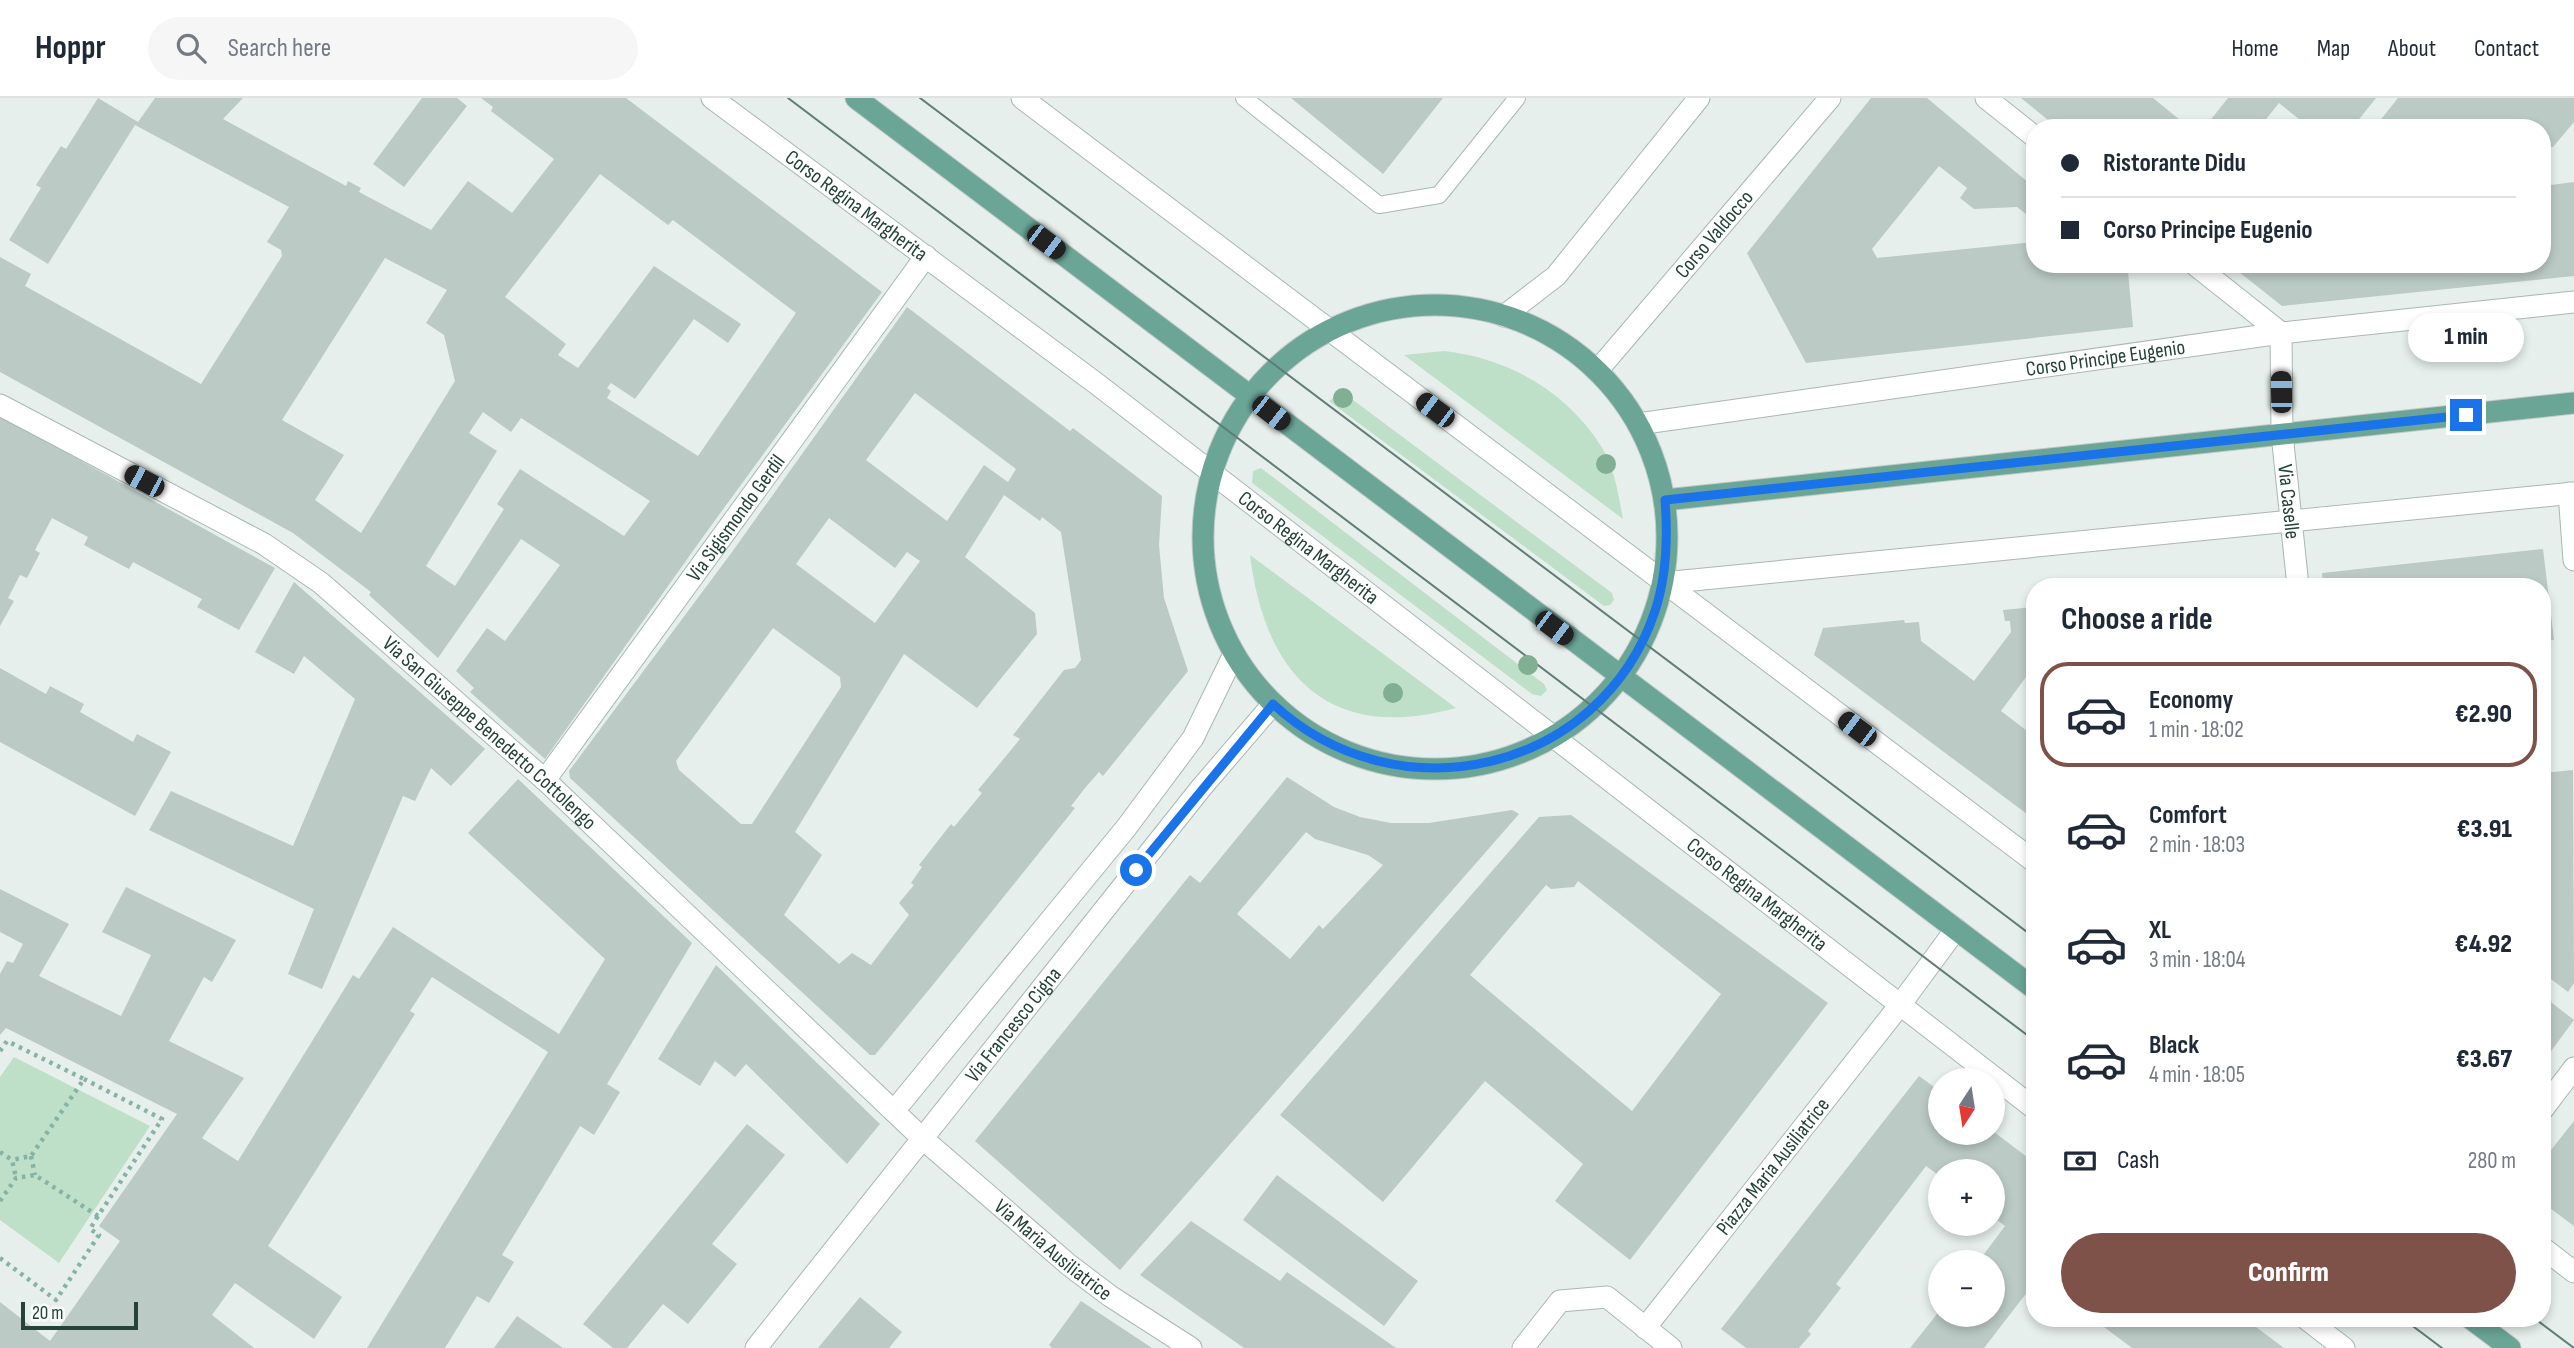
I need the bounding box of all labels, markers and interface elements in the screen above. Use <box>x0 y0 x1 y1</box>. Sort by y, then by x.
search box <box>148 17 638 80</box>
text: Hoppr <box>35 28 106 68</box>
icon: search <box>172 29 210 67</box>
text: Search here <box>228 33 331 64</box>
text: Home <box>2231 34 2279 63</box>
text: Map <box>2317 34 2350 63</box>
text: About <box>2388 34 2436 63</box>
text: Contact <box>2474 34 2539 63</box>
street label: Corso Regina Margherita <box>780 144 933 266</box>
text: Ristorante Didu <box>2103 148 2246 179</box>
street label: Corso Valdocco <box>1669 185 1758 283</box>
text: Corso Principe Eugenio <box>2103 215 2313 246</box>
car <box>1023 221 1070 263</box>
callout: 1 min <box>2408 314 2524 362</box>
text: 1 min <box>2444 323 2488 351</box>
street label: Corso Principe Eugenio <box>2024 334 2187 381</box>
car <box>2271 371 2292 413</box>
car <box>1412 389 1459 431</box>
car <box>1248 392 1295 434</box>
route end <box>2450 399 2482 431</box>
street label: Via Sigismondo Gerdil <box>681 450 790 586</box>
car <box>121 462 168 500</box>
street label: Via Caselle <box>2273 463 2305 540</box>
street label: Corso Regina Margherita <box>1233 485 1384 610</box>
text: Choose a ride <box>2061 600 2213 639</box>
car <box>1531 607 1578 649</box>
street label: Via San Giuseppe Benedetto Cottolengo <box>378 631 602 835</box>
icon: car <box>2065 683 2128 746</box>
text: Economy <box>2149 685 2233 716</box>
text: €2.90 <box>2455 699 2512 730</box>
car <box>1834 708 1881 750</box>
text: 1 min · 18:02 <box>2149 716 2244 744</box>
icon: car <box>2065 798 2128 861</box>
text: Comfort <box>2149 800 2227 831</box>
text: €3.91 <box>2457 814 2512 845</box>
text: 2 min · 18:03 <box>2149 831 2245 859</box>
street label: Corso Regina Margherita <box>1682 832 1832 956</box>
route start <box>1120 854 1152 886</box>
icon: car <box>2065 913 2128 976</box>
text: XL <box>2149 915 2171 946</box>
text: €4.92 <box>2455 929 2512 960</box>
text: 3 min · 18:04 <box>2149 946 2245 974</box>
street label: Via Francesco Cigna <box>960 962 1066 1087</box>
icon: car <box>2065 1028 2128 1091</box>
text: Black <box>2149 1030 2199 1061</box>
text: €3.67 <box>2456 1044 2512 1075</box>
text: 4 min · 18:05 <box>2149 1061 2245 1089</box>
north arrow <box>1928 1068 2006 1144</box>
map controls <box>1928 1068 2005 1327</box>
street label: Piazza Maria Ausiliatrice <box>1711 1093 1835 1240</box>
icon: cash <box>2061 1142 2099 1180</box>
text: Cash <box>2117 1145 2160 1176</box>
text: 280 m <box>2468 1147 2516 1175</box>
button: + <box>1928 1159 2005 1236</box>
street label: Via Maria Ausiliatrice <box>989 1194 1117 1306</box>
button: Confirm <box>2061 1233 2516 1313</box>
button: − <box>1928 1250 2005 1327</box>
scale bar <box>21 1299 138 1331</box>
text: 20 m <box>32 1302 64 1325</box>

